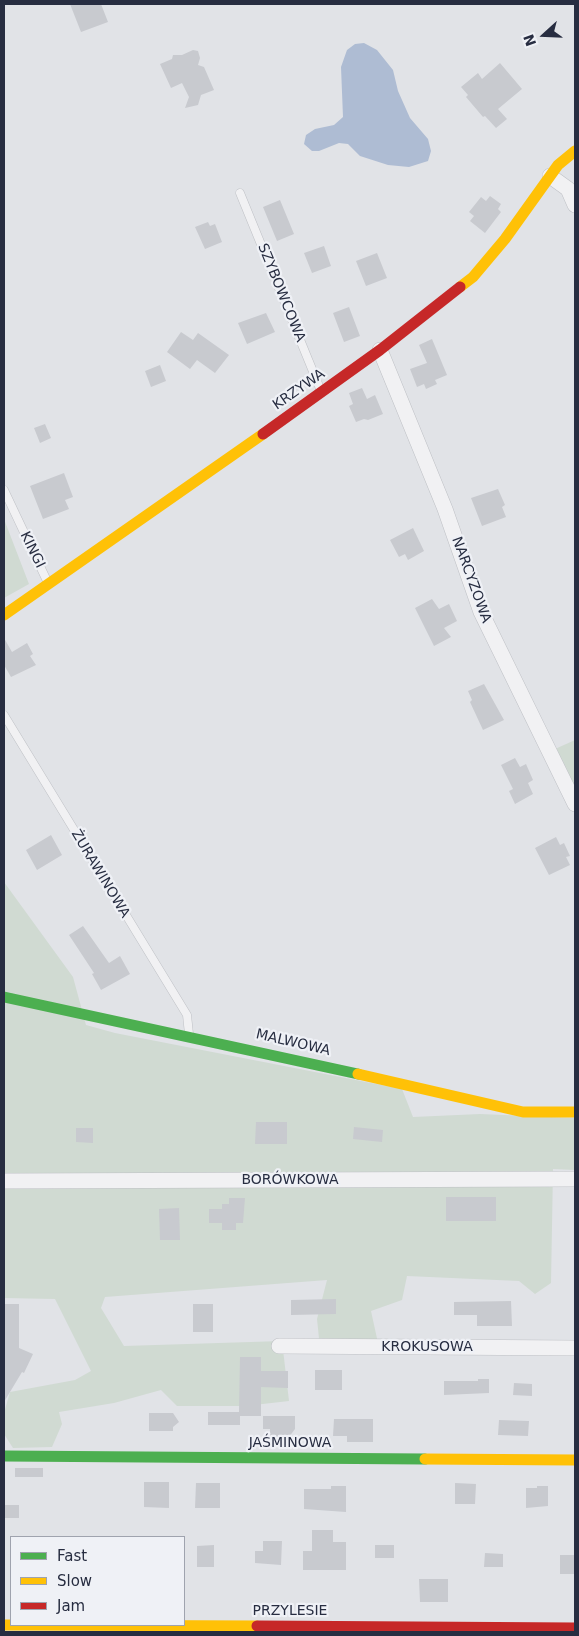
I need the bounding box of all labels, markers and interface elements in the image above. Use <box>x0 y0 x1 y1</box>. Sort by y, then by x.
north arrow <box>519 10 569 60</box>
text: N <box>520 32 539 48</box>
street label: SZYBOWCOWA <box>254 241 308 345</box>
street label: KRZYWA <box>270 366 328 414</box>
street label: KINGI <box>16 529 48 571</box>
street label: NARCYZOWA <box>448 535 494 625</box>
street label: ŻURAWINOWA <box>67 827 133 921</box>
street label: MALWOWA <box>254 1026 332 1060</box>
street label: BORÓWKOWA <box>241 1172 339 1188</box>
street label: KROKUSOWA <box>381 1339 473 1355</box>
street label: JAŚMINOWA <box>249 1435 331 1451</box>
legend <box>10 1536 185 1626</box>
text: Fast <box>57 1547 87 1565</box>
text: Slow <box>57 1572 92 1590</box>
text: Jam <box>57 1597 85 1615</box>
street label: PRZYLESIE <box>253 1603 327 1619</box>

